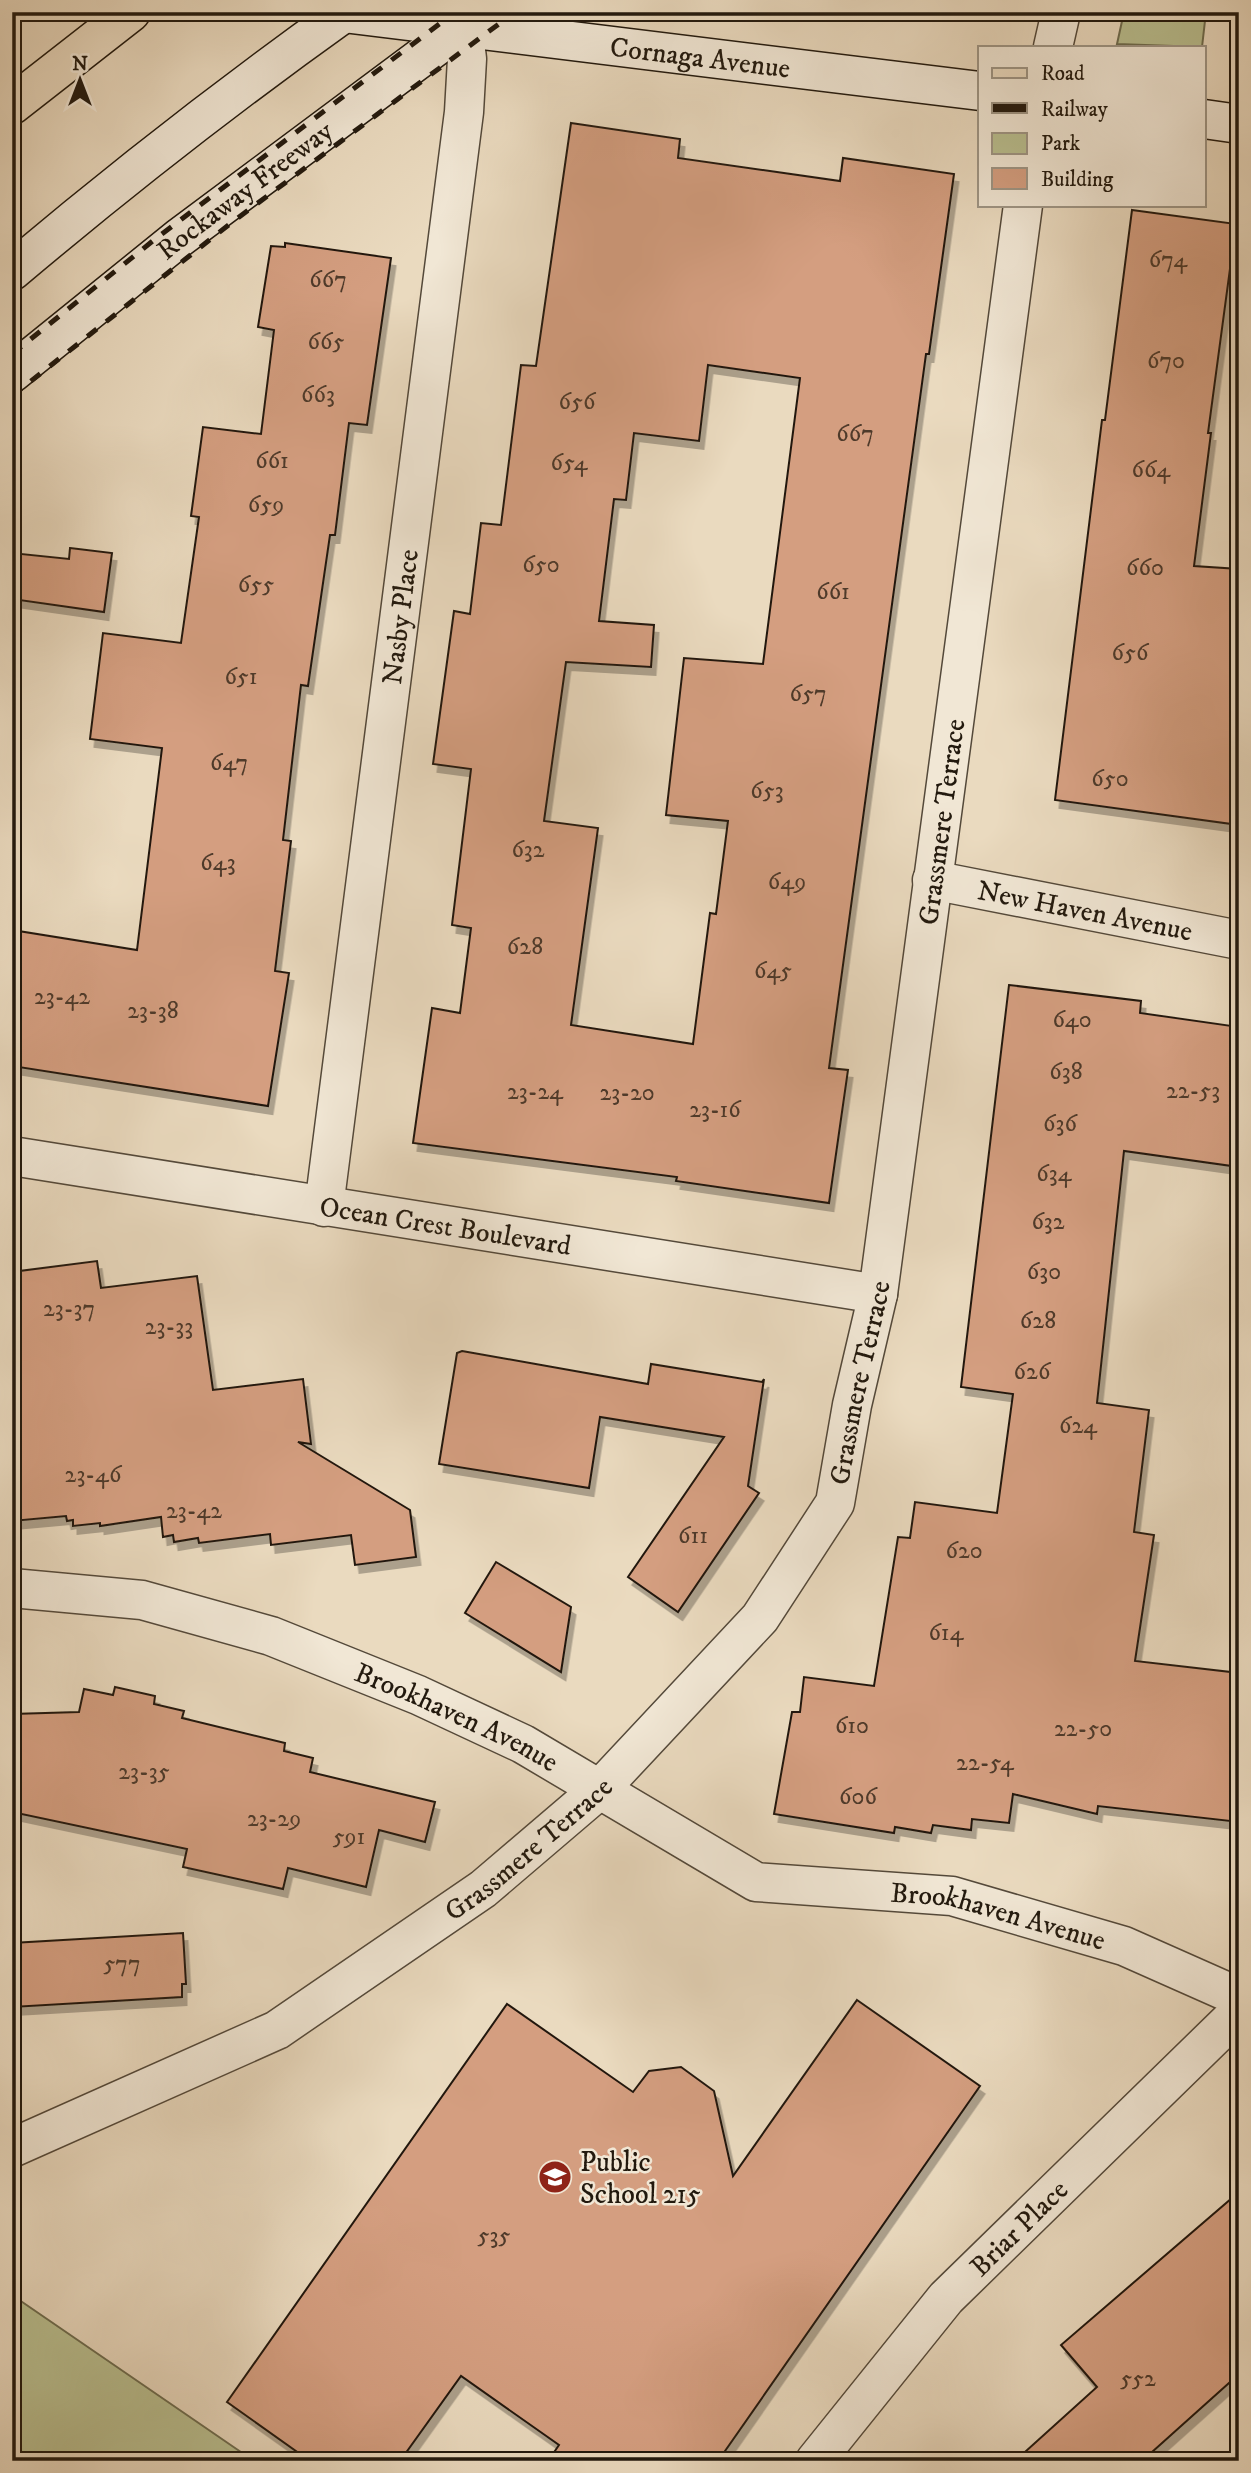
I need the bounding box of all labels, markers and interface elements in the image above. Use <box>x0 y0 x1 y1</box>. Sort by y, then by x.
street label: Cornaga Avenue <box>608 30 792 87</box>
north arrow <box>46 46 116 116</box>
legend <box>978 46 1206 206</box>
text: N <box>72 53 88 76</box>
text: Road <box>1041 61 1085 87</box>
text: Railway <box>1041 97 1109 123</box>
street label: Rockaway Freeway <box>150 113 341 268</box>
text: Park <box>1041 131 1081 157</box>
text: Building <box>1041 167 1114 193</box>
house number: 674 <box>1149 245 1188 275</box>
house number: 667 <box>309 265 347 295</box>
house number: 665 <box>308 327 345 357</box>
house number: 670 <box>1147 346 1185 376</box>
house number: 663 <box>301 380 335 410</box>
house number: 656 <box>559 387 597 417</box>
house number: 667 <box>836 419 874 449</box>
house number: 661 <box>255 446 289 476</box>
house number: 654 <box>551 448 589 478</box>
house number: 664 <box>1132 455 1172 485</box>
house number: 659 <box>248 490 284 520</box>
street label: Nasby Place <box>375 547 427 687</box>
house number: 650 <box>522 550 560 580</box>
house number: 660 <box>1126 553 1164 583</box>
house number: 655 <box>238 570 274 600</box>
house number: 661 <box>816 577 850 607</box>
house number: 656 <box>1112 638 1150 668</box>
house number: 651 <box>224 662 258 692</box>
house number: 657 <box>789 679 827 709</box>
street label: Grassmere Terrace <box>911 717 973 927</box>
house number: 647 <box>210 748 248 778</box>
house number: 650 <box>1091 764 1129 794</box>
house number: 653 <box>750 776 784 806</box>
house number: 632 <box>511 835 545 865</box>
house number: 643 <box>200 848 236 878</box>
house number: 649 <box>768 867 806 897</box>
street label: New Haven Avenue <box>974 873 1195 950</box>
house number: 628 <box>507 932 543 962</box>
house number: 645 <box>754 956 792 986</box>
house number: 23-42 <box>34 982 90 1012</box>
house number: 23-38 <box>127 996 179 1026</box>
house number: 640 <box>1052 1005 1092 1035</box>
house number: 638 <box>1049 1057 1083 1087</box>
house number: 22-53 <box>1166 1076 1220 1106</box>
house number: 23-24 <box>507 1077 564 1107</box>
house number: 23-20 <box>599 1078 655 1108</box>
house number: 23-16 <box>689 1095 742 1125</box>
house number: 636 <box>1043 1109 1078 1139</box>
house number: 634 <box>1036 1159 1073 1189</box>
street label: Ocean Crest Boulevard <box>317 1189 574 1264</box>
house number: 632 <box>1031 1207 1065 1237</box>
house number: 630 <box>1027 1257 1061 1287</box>
street label: Grassmere Terrace <box>822 1279 899 1487</box>
house number: 23-37 <box>43 1294 95 1324</box>
house number: 628 <box>1020 1306 1056 1336</box>
house number: 23-33 <box>145 1312 193 1342</box>
house number: 626 <box>1014 1357 1052 1387</box>
house number: 624 <box>1059 1411 1098 1441</box>
house number: 23-46 <box>65 1460 123 1490</box>
house number: 23-42 <box>166 1496 222 1526</box>
house number: 611 <box>678 1521 708 1551</box>
house number: 620 <box>945 1536 983 1566</box>
house number: 614 <box>928 1618 965 1648</box>
street label: Brookhaven Avenue <box>349 1655 564 1780</box>
house number: 610 <box>835 1711 869 1741</box>
house number: 22-50 <box>1054 1714 1112 1744</box>
house number: 22-54 <box>956 1748 1015 1778</box>
house number: 23-35 <box>118 1757 170 1787</box>
street label: Grassmere Terrace <box>438 1771 621 1929</box>
house number: 606 <box>839 1782 878 1812</box>
house number: 23-29 <box>247 1804 301 1834</box>
house number: 591 <box>333 1822 365 1852</box>
street label: Brookhaven Avenue <box>889 1876 1109 1959</box>
house number: 577 <box>103 1949 141 1979</box>
place label: Public School 215 <box>580 2145 701 2212</box>
school or university icon: Public School 215 <box>536 2158 574 2196</box>
street label: Briar Place <box>963 2173 1076 2284</box>
house number: 535 <box>478 2221 510 2251</box>
house number: 552 <box>1120 2364 1156 2394</box>

